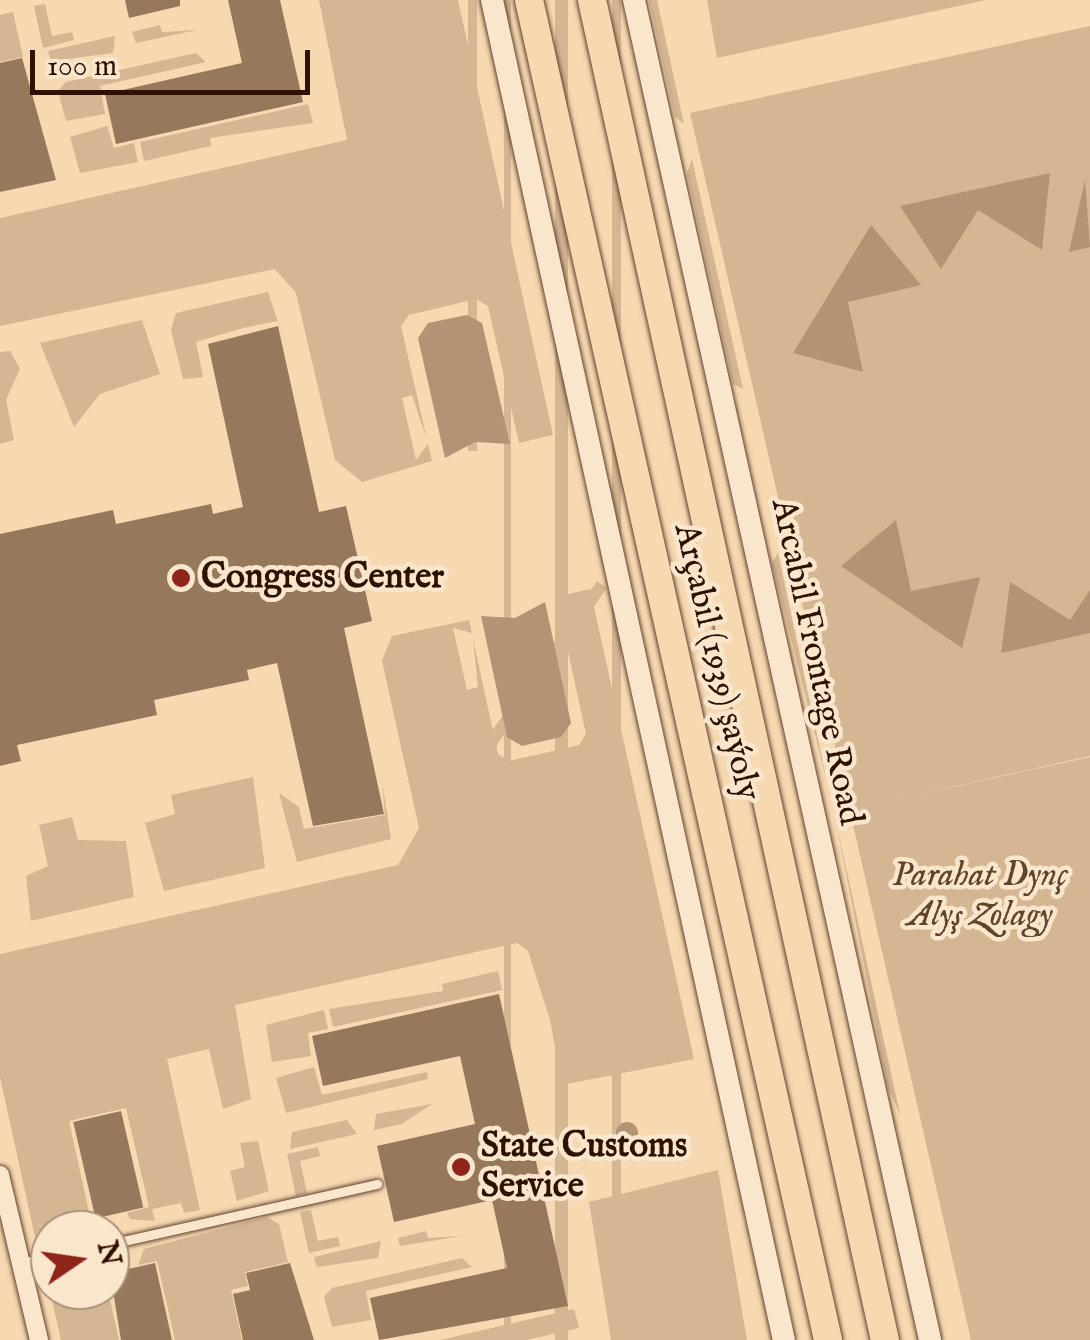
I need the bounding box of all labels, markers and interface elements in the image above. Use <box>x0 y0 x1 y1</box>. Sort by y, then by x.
scale bar <box>35 30 315 92</box>
text: 100 m <box>47 48 117 86</box>
street label: Arcabil Frontage Road <box>761 495 871 829</box>
street label: Arçabil (1939) şaýoly <box>664 520 768 804</box>
place label: Congress Center <box>201 557 444 599</box>
marker: Congress Center <box>170 567 192 589</box>
park label: Parahat Dynç Alyş Zolagy <box>892 855 1068 937</box>
place label: State Customs Service <box>481 1126 687 1208</box>
marker: State Customs Service <box>450 1156 472 1178</box>
north arrow <box>30 1210 130 1310</box>
text: N <box>88 1238 128 1269</box>

